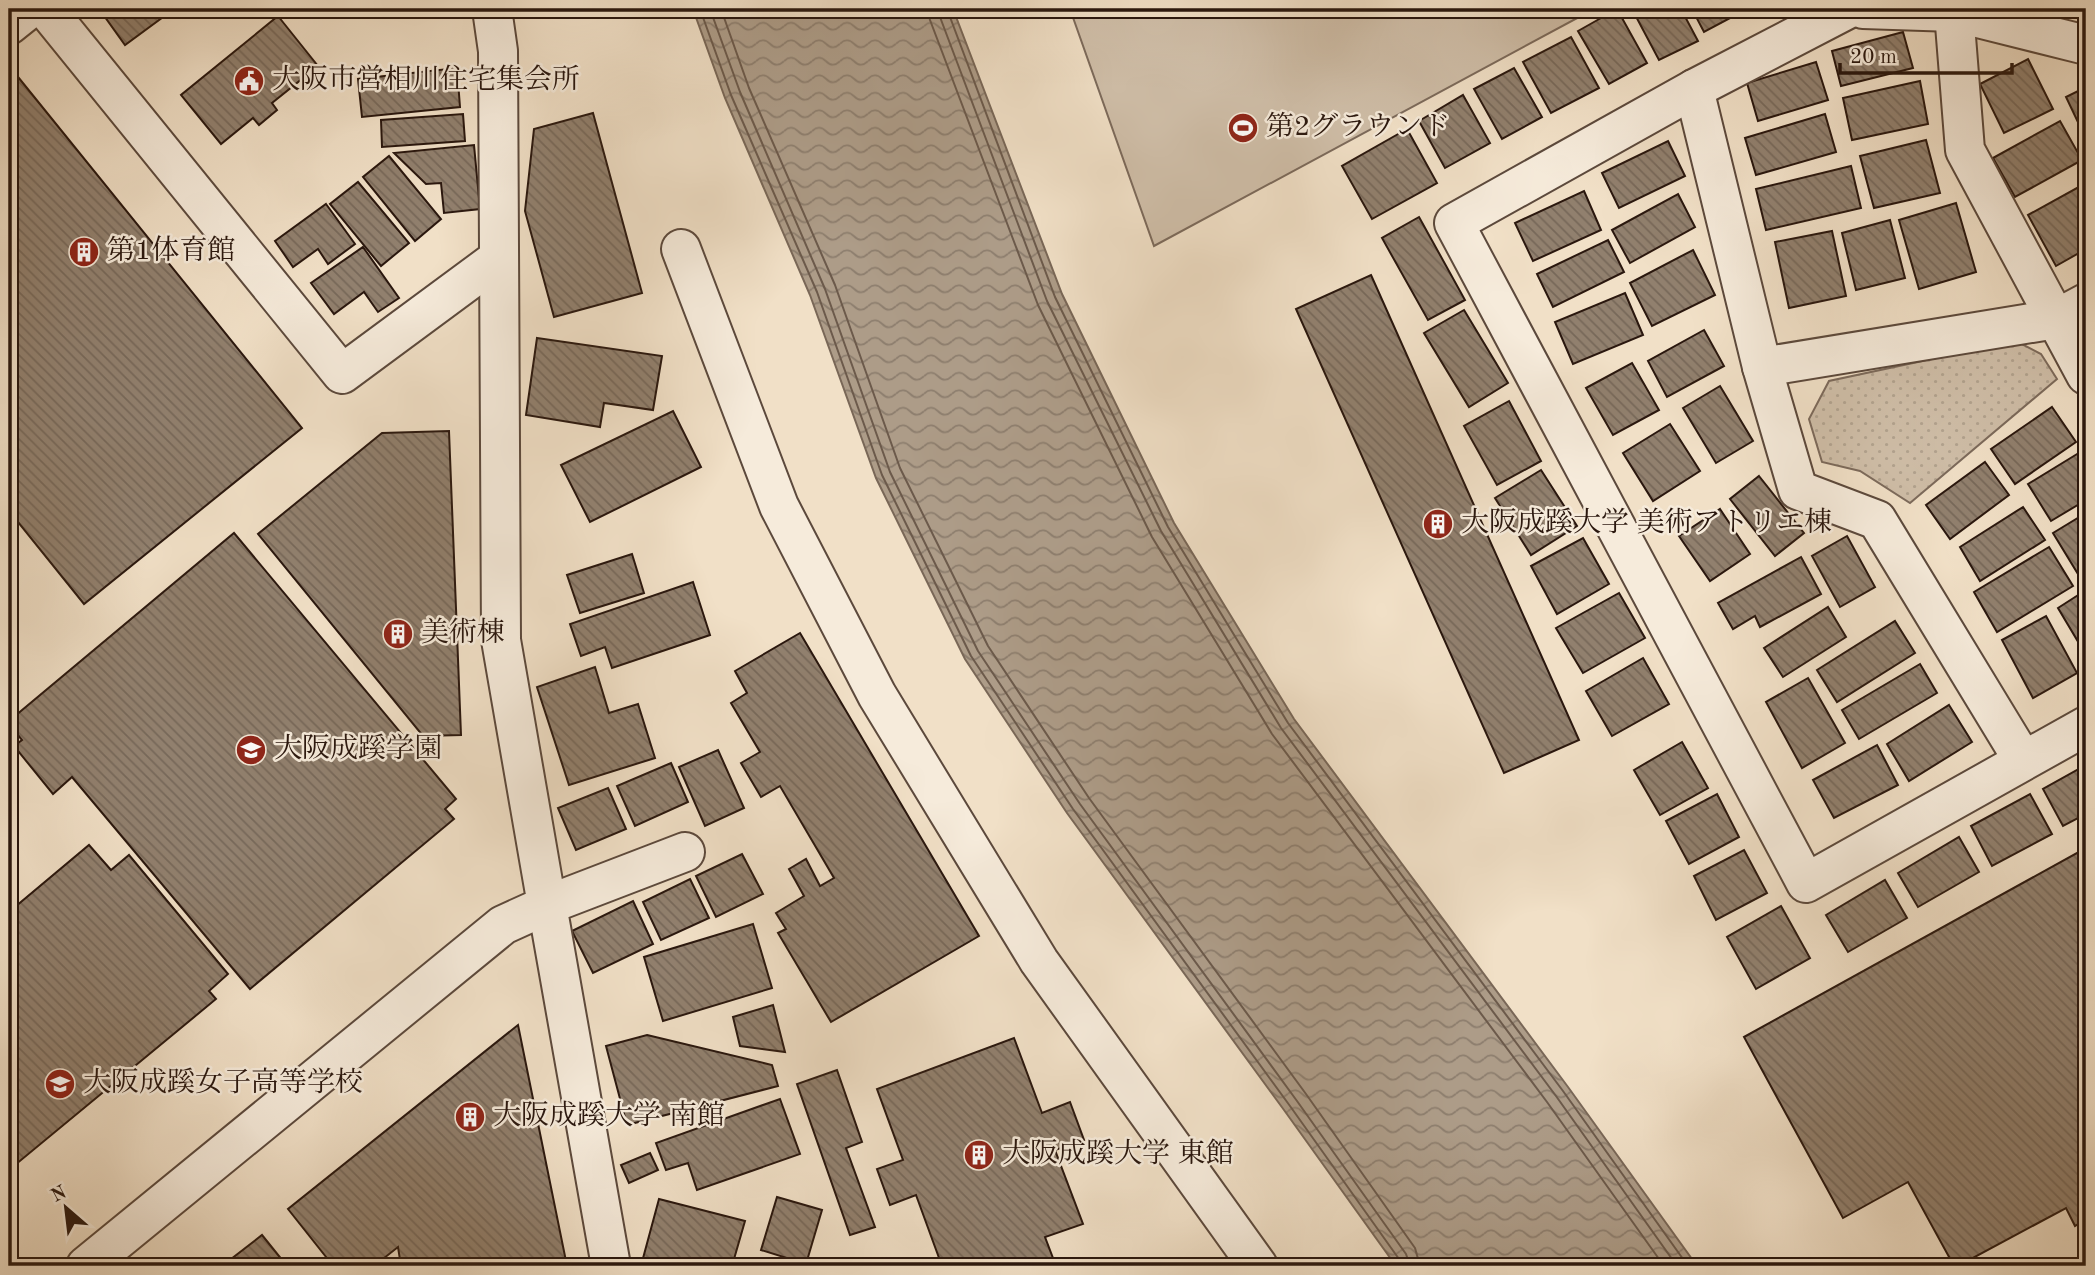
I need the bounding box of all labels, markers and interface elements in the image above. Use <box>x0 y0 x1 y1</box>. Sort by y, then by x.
scale bar <box>1840 32 2011 76</box>
text: 20 m <box>1850 47 1897 68</box>
public building icon: 大阪市営相川住宅集会所 <box>232 64 266 98</box>
place label: 大阪市営相川住宅集会所 <box>272 64 580 95</box>
sports icon: 第2グラウンド <box>1226 111 1260 145</box>
place label: 第2グラウンド <box>1266 111 1450 142</box>
building icon: 第1体育館 <box>67 235 101 269</box>
place label: 第1体育館 <box>107 235 235 266</box>
building icon: 大阪成蹊大学 美術アトリエ棟 <box>1421 507 1455 541</box>
place label: 大阪成蹊大学 美術アトリエ棟 <box>1461 507 1832 538</box>
building icon: 美術棟 <box>381 617 415 651</box>
place label: 美術棟 <box>421 617 505 648</box>
school or university icon: 大阪成蹊学園 <box>234 733 268 767</box>
place label: 大阪成蹊学園 <box>274 733 442 764</box>
school or university icon: 大阪成蹊女子高等学校 <box>43 1067 77 1101</box>
place label: 大阪成蹊女子高等学校 <box>83 1067 363 1098</box>
building icon: 大阪成蹊大学 南館 <box>453 1100 487 1134</box>
place label: 大阪成蹊大学 南館 <box>493 1100 725 1131</box>
building icon: 大阪成蹊大学 東館 <box>962 1138 996 1172</box>
place label: 大阪成蹊大学 東館 <box>1002 1138 1234 1169</box>
north arrow <box>32 1174 102 1244</box>
text: N <box>48 1183 70 1207</box>

